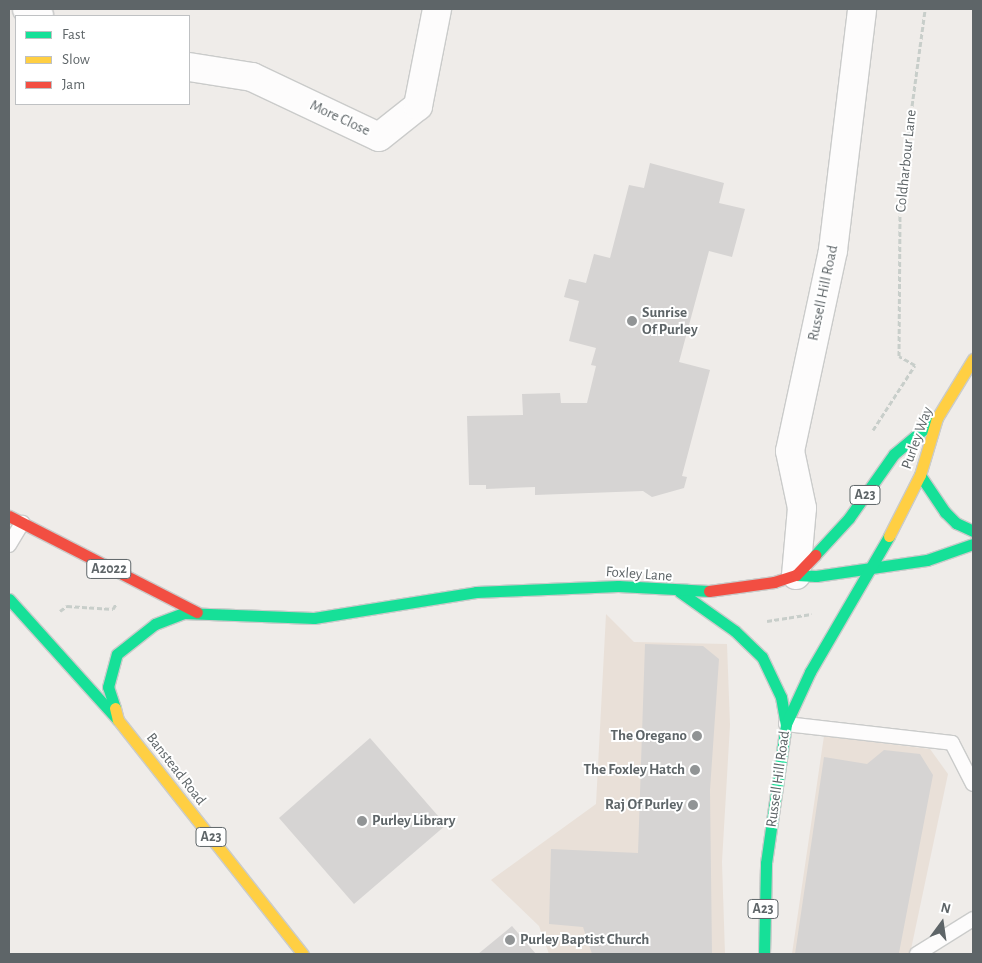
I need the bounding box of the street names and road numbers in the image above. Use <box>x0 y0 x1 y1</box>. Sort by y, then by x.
street label: More Close <box>307 96 373 140</box>
street label: Coldharbour Lane <box>892 109 920 213</box>
street label: Russell Hill Road <box>804 244 842 342</box>
street label: Purley Way <box>897 404 937 472</box>
road number: A23 <box>849 484 881 506</box>
road number: A2022 <box>85 558 133 580</box>
street label: Foxley Lane <box>605 563 673 585</box>
street label: Banstead Road <box>142 729 210 809</box>
street label: Russell Hill Road <box>762 730 794 828</box>
road number: A23 <box>195 826 227 849</box>
road number: A23 <box>747 898 779 921</box>

